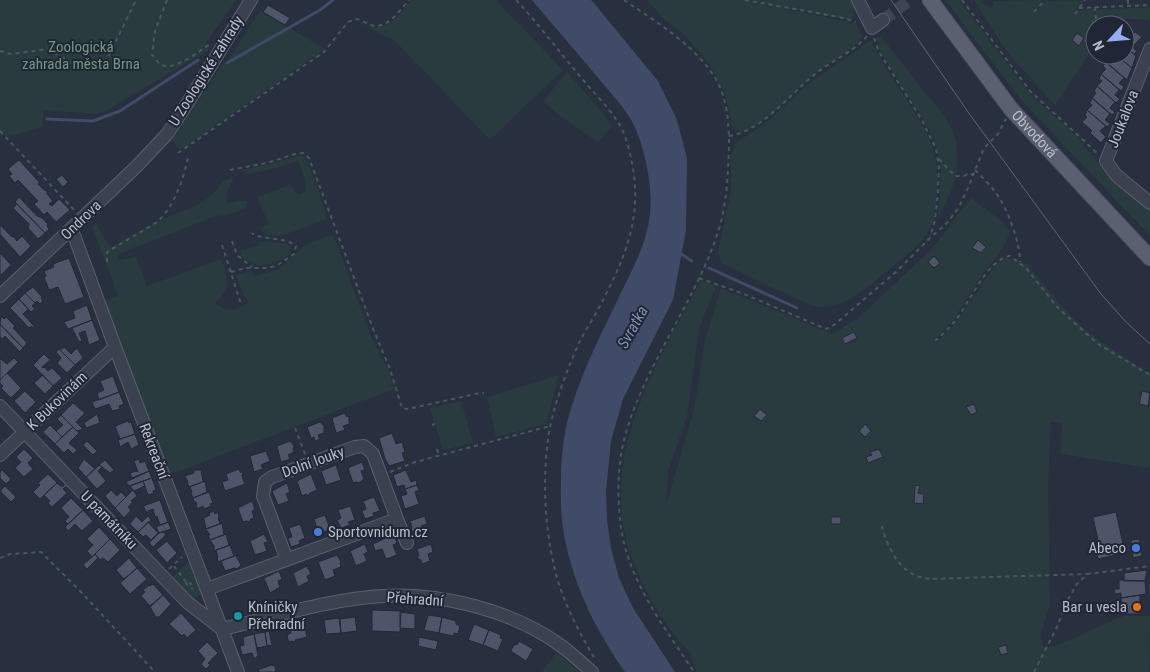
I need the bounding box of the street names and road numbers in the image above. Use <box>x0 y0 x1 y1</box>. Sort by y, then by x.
street label: U Zoologické zahrady <box>165 13 247 129</box>
street label: Joukalova <box>1104 88 1142 150</box>
street label: Obvodová <box>1008 106 1061 162</box>
street label: Ondrova <box>57 196 105 244</box>
street label: K Bukovinám <box>23 368 91 434</box>
street label: Rekreační <box>135 421 173 483</box>
street label: Dolní louky <box>279 442 347 482</box>
street label: U památníku <box>77 487 141 553</box>
street label: Přehradní <box>386 588 445 610</box>

